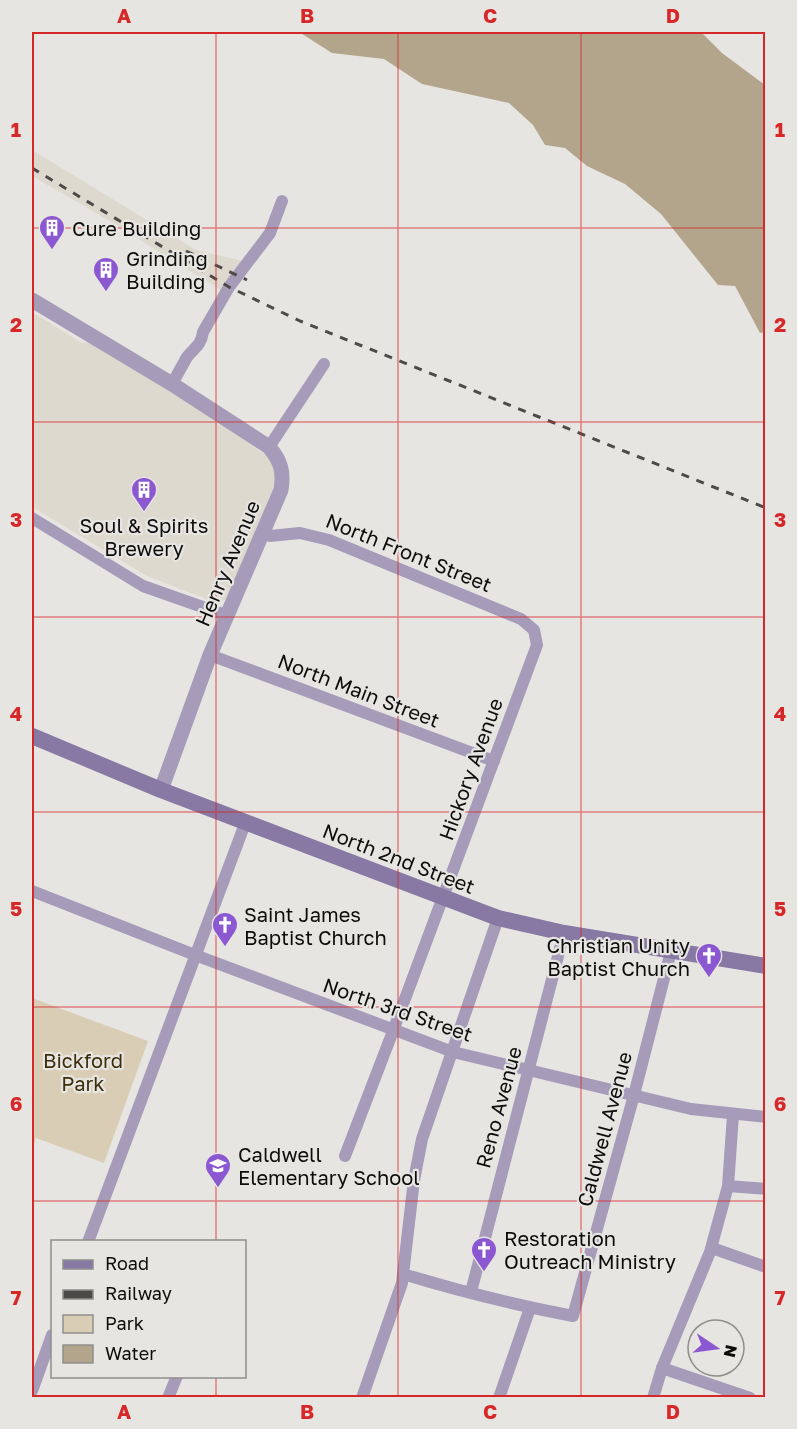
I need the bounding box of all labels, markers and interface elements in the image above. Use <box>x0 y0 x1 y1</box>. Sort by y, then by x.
text: A <box>117 3 131 27</box>
text: B <box>300 3 314 27</box>
text: C <box>483 3 497 27</box>
text: D <box>666 3 680 27</box>
text: 1 <box>11 117 21 141</box>
text: 1 <box>775 117 785 141</box>
building icon: Cure Building <box>37 213 67 251</box>
place label: Cure Building <box>72 216 201 240</box>
place label: Grinding Building <box>126 246 208 293</box>
building icon: Grinding Building <box>91 255 121 293</box>
text: 2 <box>10 312 22 336</box>
text: 2 <box>774 312 786 336</box>
building icon: Soul & Spirits Brewery <box>129 475 159 513</box>
street label: Henry Avenue <box>190 496 264 630</box>
text: 3 <box>10 507 22 531</box>
text: 3 <box>774 507 786 531</box>
street label: North Front Street <box>323 508 495 596</box>
place label: Soul & Spirits Brewery <box>80 513 208 560</box>
street label: North Main Street <box>275 648 443 732</box>
street label: Hickory Avenue <box>433 695 507 843</box>
text: 4 <box>10 701 22 725</box>
text: 4 <box>774 701 786 725</box>
street label: North 2nd Street <box>319 818 479 898</box>
text: 5 <box>10 896 22 920</box>
text: 5 <box>774 896 786 920</box>
place label: Saint James Baptist Church <box>244 902 387 949</box>
church icon: Saint James Baptist Church <box>210 910 240 948</box>
place label: Christian Unity Baptist Church <box>547 933 690 980</box>
church icon: Christian Unity Baptist Church <box>694 941 724 979</box>
street label: North 3rd Street <box>320 972 476 1046</box>
street label: Reno Avenue <box>470 1044 526 1170</box>
park label: Bickford Park <box>43 1048 123 1095</box>
street label: Caldwell Avenue <box>572 1049 636 1209</box>
text: 6 <box>10 1091 22 1115</box>
text: 6 <box>774 1091 786 1115</box>
place label: Caldwell Elementary School <box>238 1142 420 1189</box>
school or university icon: Caldwell Elementary School <box>203 1151 233 1189</box>
place label: Restoration Outreach Ministry <box>504 1226 676 1273</box>
church icon: Restoration Outreach Ministry <box>469 1235 499 1273</box>
legend <box>51 1240 246 1378</box>
text: Road <box>105 1252 149 1274</box>
text: Railway <box>105 1282 172 1304</box>
text: 7 <box>11 1285 22 1309</box>
text: 7 <box>775 1285 786 1309</box>
text: Park <box>105 1312 144 1334</box>
north arrow <box>686 1318 746 1378</box>
text: Water <box>105 1342 156 1364</box>
text: N <box>720 1343 742 1360</box>
text: A <box>117 1399 131 1423</box>
text: B <box>300 1399 314 1423</box>
text: C <box>483 1399 497 1423</box>
text: D <box>666 1399 680 1423</box>

